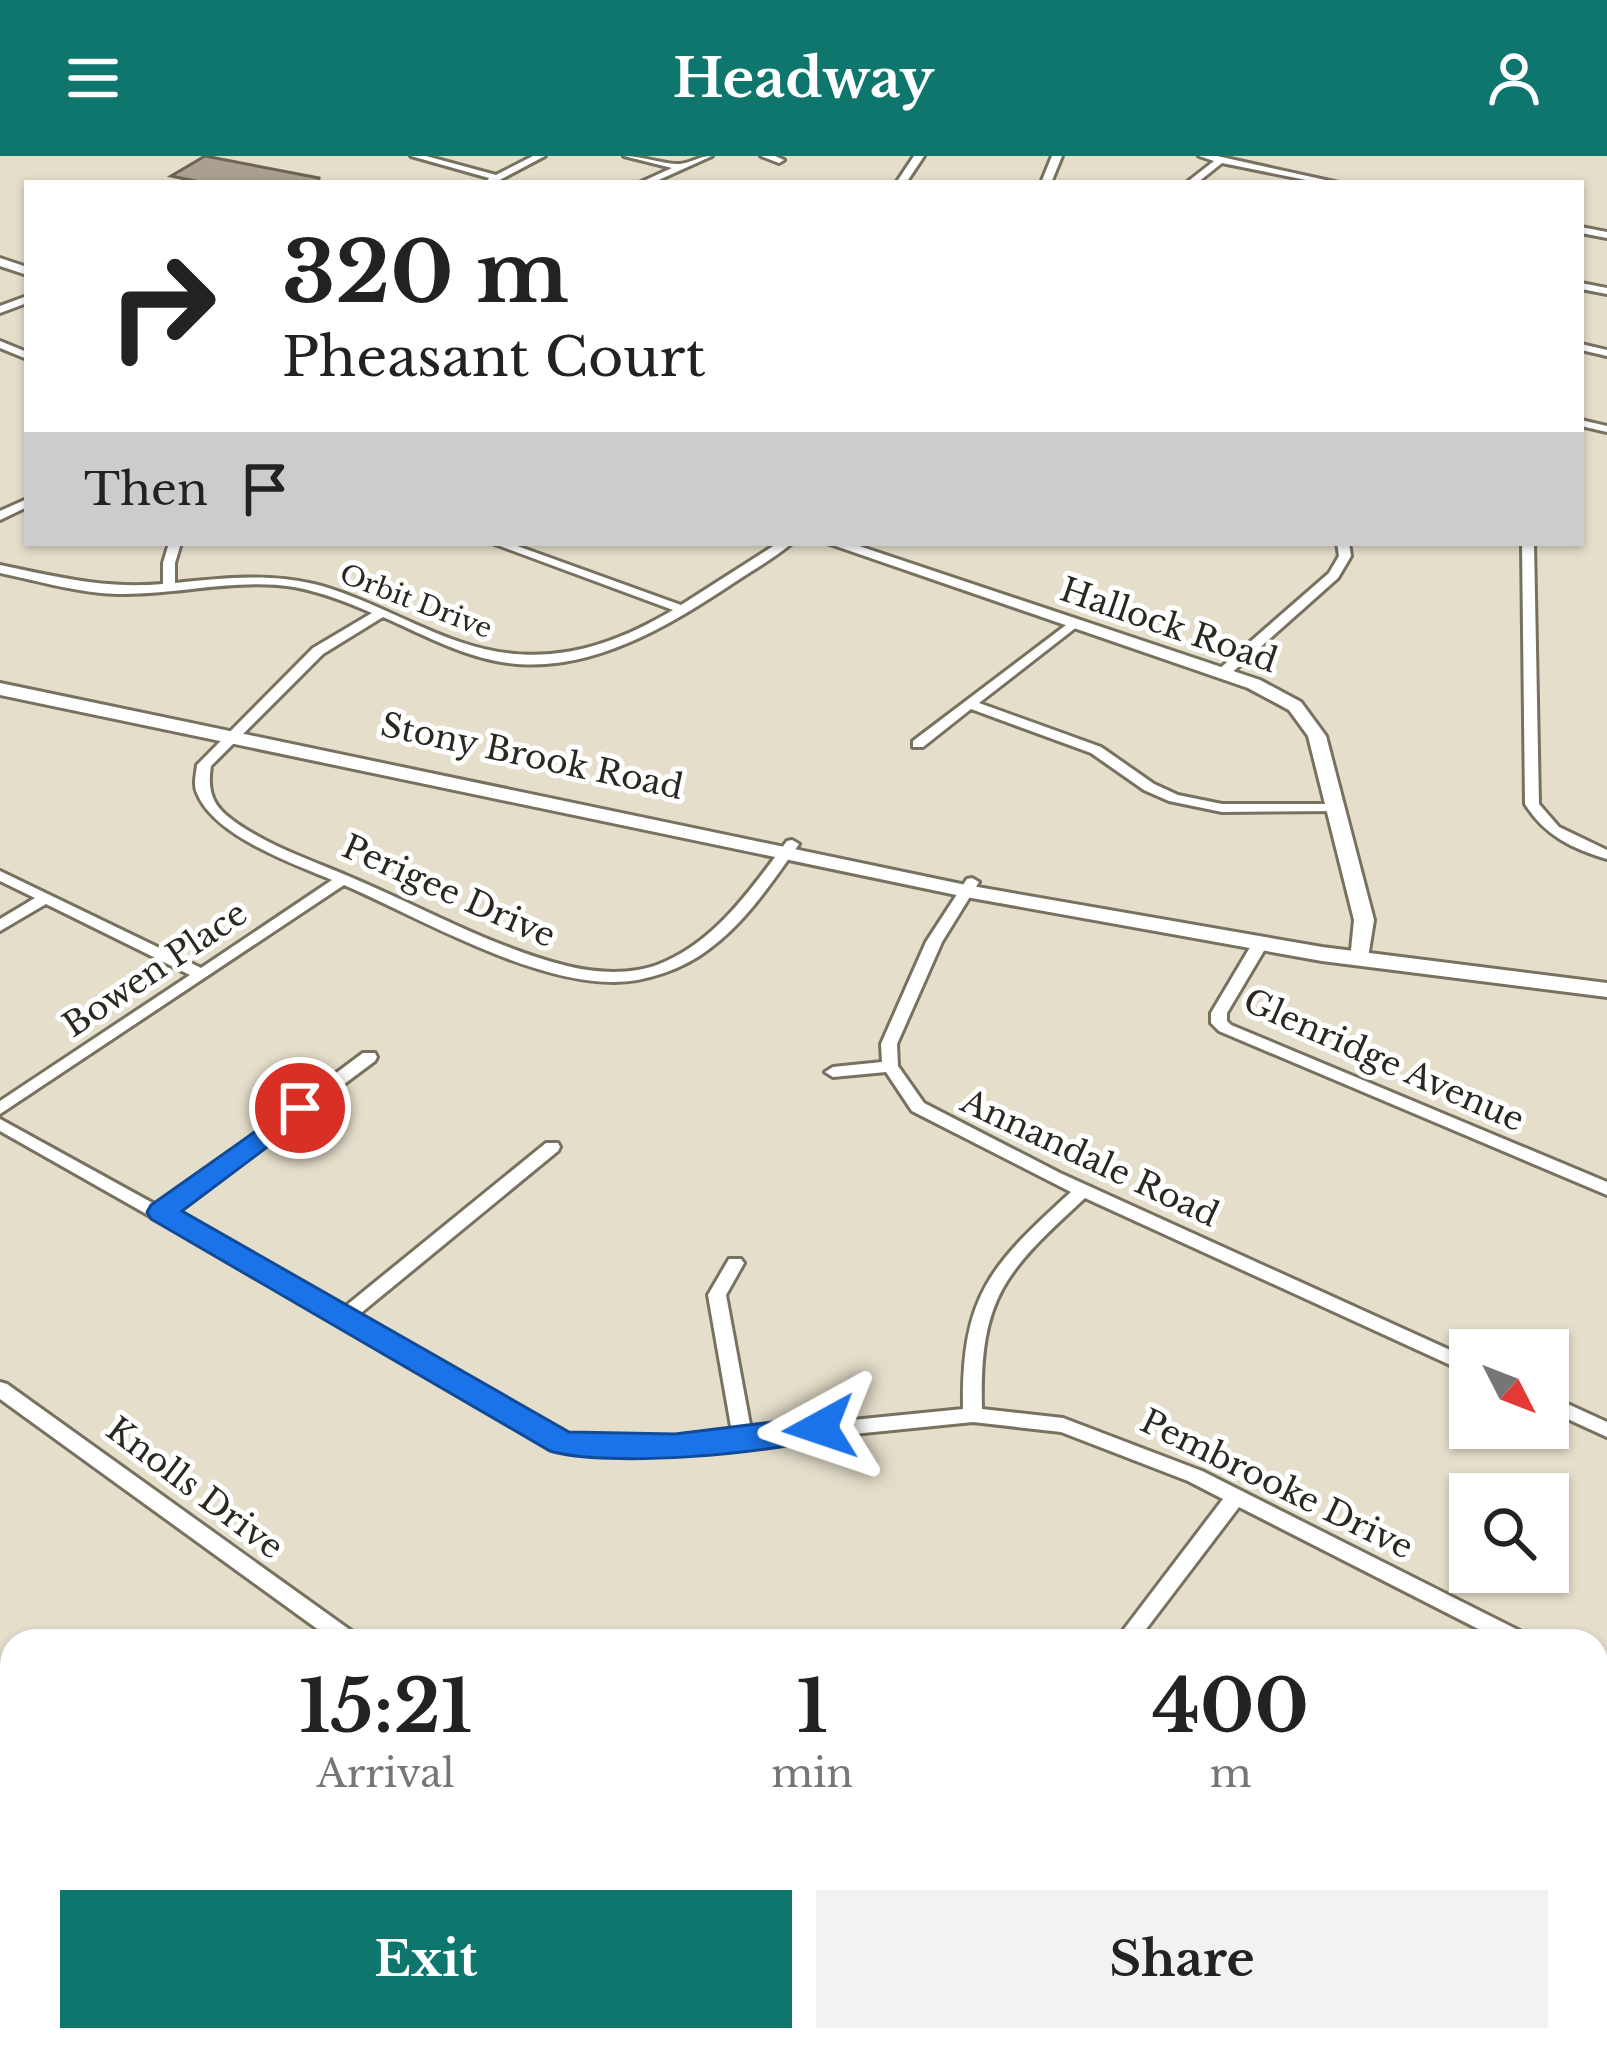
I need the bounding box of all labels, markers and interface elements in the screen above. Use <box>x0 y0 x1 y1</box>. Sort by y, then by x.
icon: menu <box>60 45 126 111</box>
text: Headway <box>673 45 934 112</box>
icon: person <box>1481 45 1547 111</box>
text: 320 m <box>282 221 569 325</box>
icon: right <box>84 228 240 384</box>
text: Pheasant Court <box>282 324 706 391</box>
icon: arrive <box>232 456 298 522</box>
text: Then <box>84 461 208 517</box>
street label: Orbit Drive <box>335 557 497 645</box>
street label: Hallock Road <box>1055 569 1283 681</box>
street label: Stony Brook Road <box>377 704 687 808</box>
street label: Perigee Drive <box>336 826 562 956</box>
street label: Bowen Place <box>55 892 255 1046</box>
street label: Glenridge Avenue <box>1237 980 1531 1140</box>
pin <box>249 1057 351 1159</box>
icon: arrive <box>267 1075 333 1141</box>
street label: Annandale Road <box>954 1080 1225 1236</box>
north arrow <box>1449 1329 1569 1449</box>
map controls <box>1449 1329 1569 1593</box>
position arrow <box>757 1365 883 1491</box>
street label: Pembrooke Drive <box>1134 1400 1420 1568</box>
street label: Knolls Drive <box>99 1408 291 1568</box>
button: search <box>1449 1473 1569 1593</box>
text: 15:21 <box>299 1662 472 1751</box>
text: 1 <box>796 1662 828 1751</box>
text: 400 <box>1152 1662 1309 1751</box>
text: Arrival <box>317 1749 455 1798</box>
text: min <box>771 1749 853 1798</box>
text: m <box>1210 1749 1252 1798</box>
button: Exit <box>60 1890 792 2028</box>
button: Share <box>816 1890 1548 2028</box>

